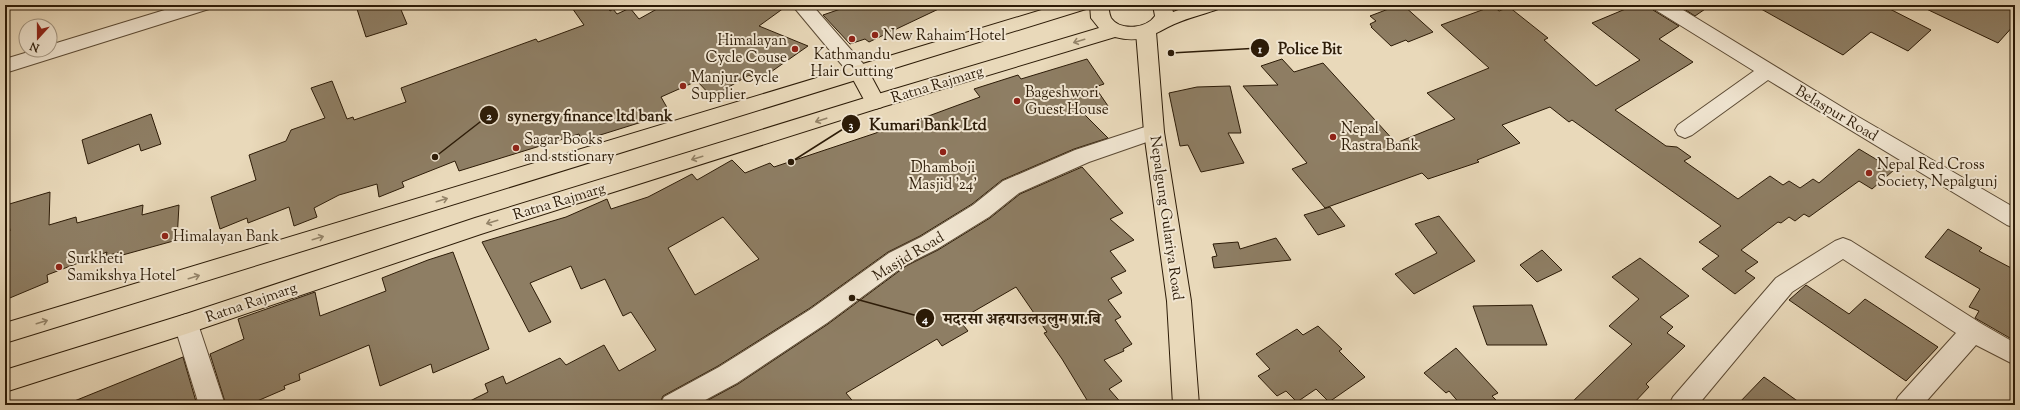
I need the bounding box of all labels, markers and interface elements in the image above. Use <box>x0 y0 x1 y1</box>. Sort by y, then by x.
north arrow <box>18 18 58 58</box>
place label: New Rahaim Hotel <box>883 26 1005 47</box>
marker: New Rahaim Hotel <box>870 30 880 40</box>
place label: Himalayan Cycle Couse <box>706 31 787 69</box>
marker: Kathmandu Hair Cutting <box>847 34 857 44</box>
callout: Police Bit <box>1250 34 1350 62</box>
text: N <box>28 37 43 56</box>
one-way arrow <box>1073 38 1086 45</box>
text: Police Bit <box>1278 39 1343 62</box>
text: 1 <box>1257 41 1263 59</box>
marker: Himalayan Cycle Couse <box>790 44 800 54</box>
place label: Kathmandu Hair Cutting <box>811 45 893 83</box>
street label: Ratna Rajmarg <box>889 61 986 109</box>
place label: Manjur Cycle Supplier <box>691 68 779 106</box>
marker: Manjur Cycle Supplier <box>678 81 688 91</box>
street label: Belaspur Road <box>1791 81 1882 147</box>
place label: Bageshwori Guest House <box>1025 83 1109 121</box>
marker: Bageshwori Guest House <box>1012 96 1022 106</box>
callout: synergy finance ltd bank <box>479 101 681 129</box>
text: synergy finance ltd bank <box>507 106 673 129</box>
text: 2 <box>486 108 492 126</box>
callout: Kumari Bank Ltd <box>841 110 994 138</box>
text: Kumari Bank Ltd <box>869 115 988 138</box>
one-way arrow <box>814 117 827 124</box>
text: 3 <box>849 117 854 135</box>
place label: Nepal Rastra Bank <box>1341 119 1419 157</box>
place label: Sagar Books and ststionary <box>524 130 615 168</box>
marker: Nepal Rastra Bank <box>1328 132 1338 142</box>
street label: Nepalgung Gulariya Road <box>1144 135 1188 302</box>
marker: Sagar Books and ststionary <box>511 143 521 153</box>
marker: Dhamboji Masjid '24' <box>938 147 948 157</box>
one-way arrow <box>691 155 703 163</box>
place label: Nepal Red Cross Society, Nepalgunj <box>1877 155 1998 193</box>
place label: Dhamboji Masjid '24' <box>909 158 977 196</box>
marker: Nepal Red Cross Society, Nepalgunj <box>1864 168 1874 178</box>
street label: Ratna Rajmarg <box>511 178 608 226</box>
one-way arrow <box>435 196 448 203</box>
one-way arrow <box>486 218 498 226</box>
place label: Himalayan Bank <box>173 227 279 248</box>
street label: Masjid Road <box>869 227 949 287</box>
marker: Himalayan Bank <box>160 231 170 241</box>
one-way arrow <box>312 234 324 242</box>
place label: Surkheti Samikshya Hotel <box>67 249 176 287</box>
marker: Surkheti Samikshya Hotel <box>54 262 64 272</box>
one-way arrow <box>187 273 200 280</box>
street label: Ratna Rajmarg <box>203 278 300 329</box>
callout: मदरसा अहयाउलउलुम प्रा.बि <box>915 304 1109 332</box>
text: मदरसा अहयाउलउलुम प्रा.बि <box>941 309 1102 332</box>
text: 4 <box>921 311 928 329</box>
one-way arrow <box>36 318 49 325</box>

